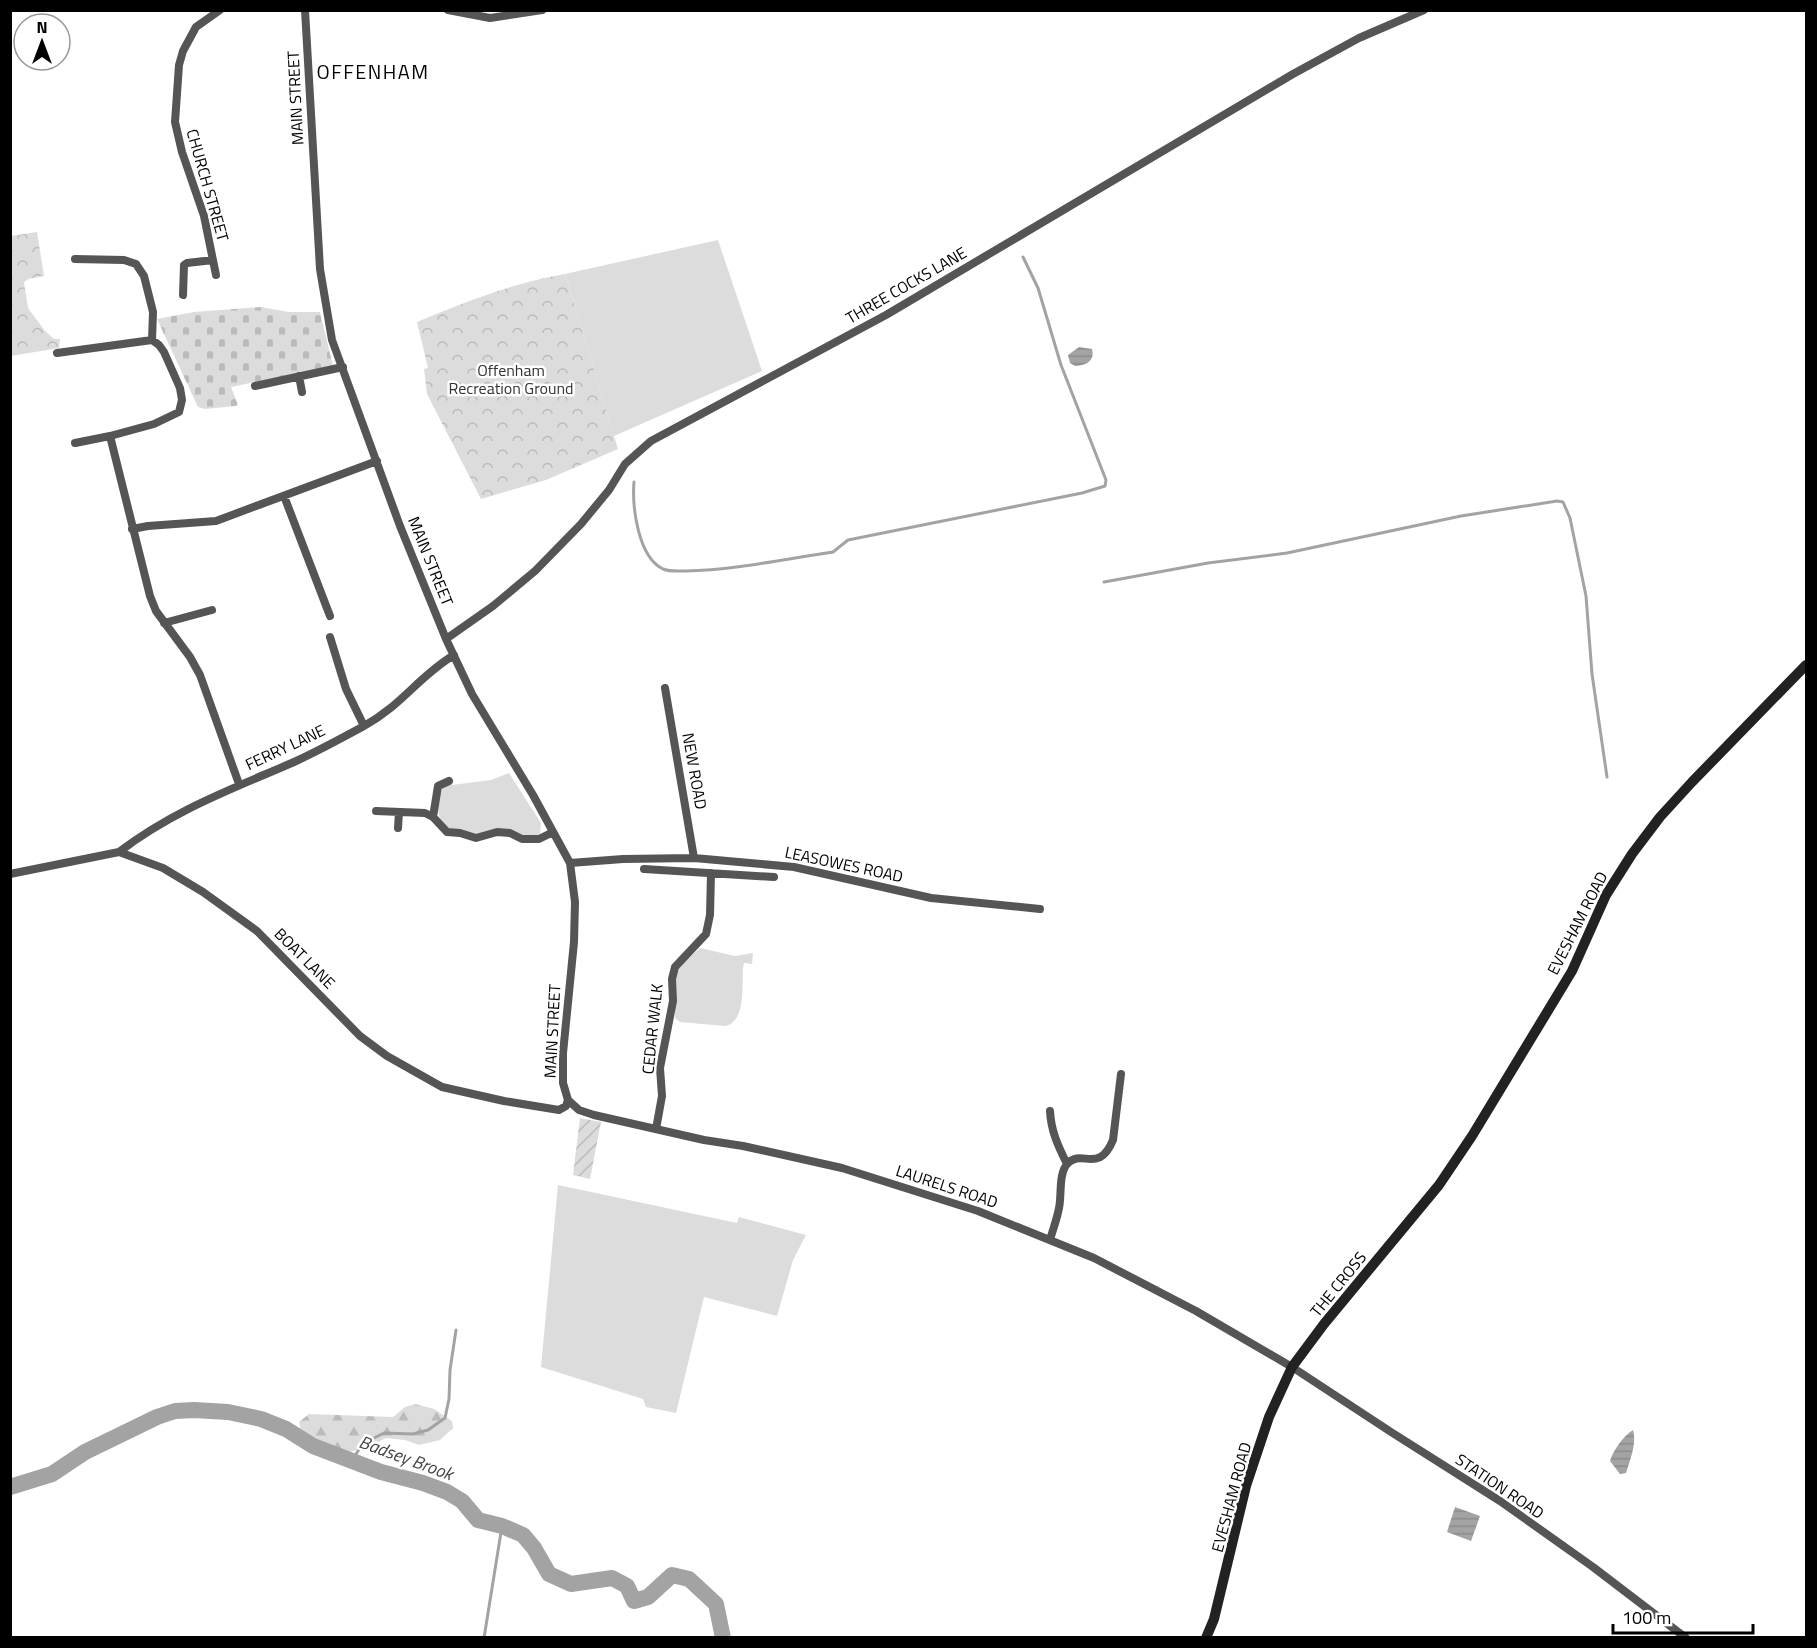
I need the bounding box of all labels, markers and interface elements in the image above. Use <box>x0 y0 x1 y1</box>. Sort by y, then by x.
north arrow <box>12 12 72 72</box>
text: N <box>36 15 48 39</box>
street label: MAIN STREET <box>281 50 309 146</box>
district label: OFFENHAM <box>316 56 430 87</box>
street label: CHURCH STREET <box>181 126 236 244</box>
street label: THREE COCKS LANE <box>841 240 971 329</box>
park label: Offenham Recreation Ground <box>448 358 574 400</box>
street label: MAIN STREET <box>402 513 460 610</box>
street label: FERRY LANE <box>241 718 329 776</box>
street label: NEW ROAD <box>676 731 714 811</box>
street label: LEASOWES ROAD <box>783 840 905 888</box>
street label: EVESHAM ROAD <box>1541 867 1613 979</box>
street label: BOAT LANE <box>269 922 341 994</box>
street label: MAIN STREET <box>538 983 566 1079</box>
street label: CEDAR WALK <box>635 983 669 1075</box>
street label: LAURELS ROAD <box>893 1158 1001 1214</box>
street label: THE CROSS <box>1304 1246 1372 1322</box>
water label: Badsey Brook <box>355 1428 459 1488</box>
street label: EVESHAM ROAD <box>1205 1439 1257 1555</box>
street label: STATION ROAD <box>1451 1447 1549 1525</box>
scale bar <box>1613 1597 1752 1635</box>
text: 100 m <box>1622 1604 1671 1631</box>

